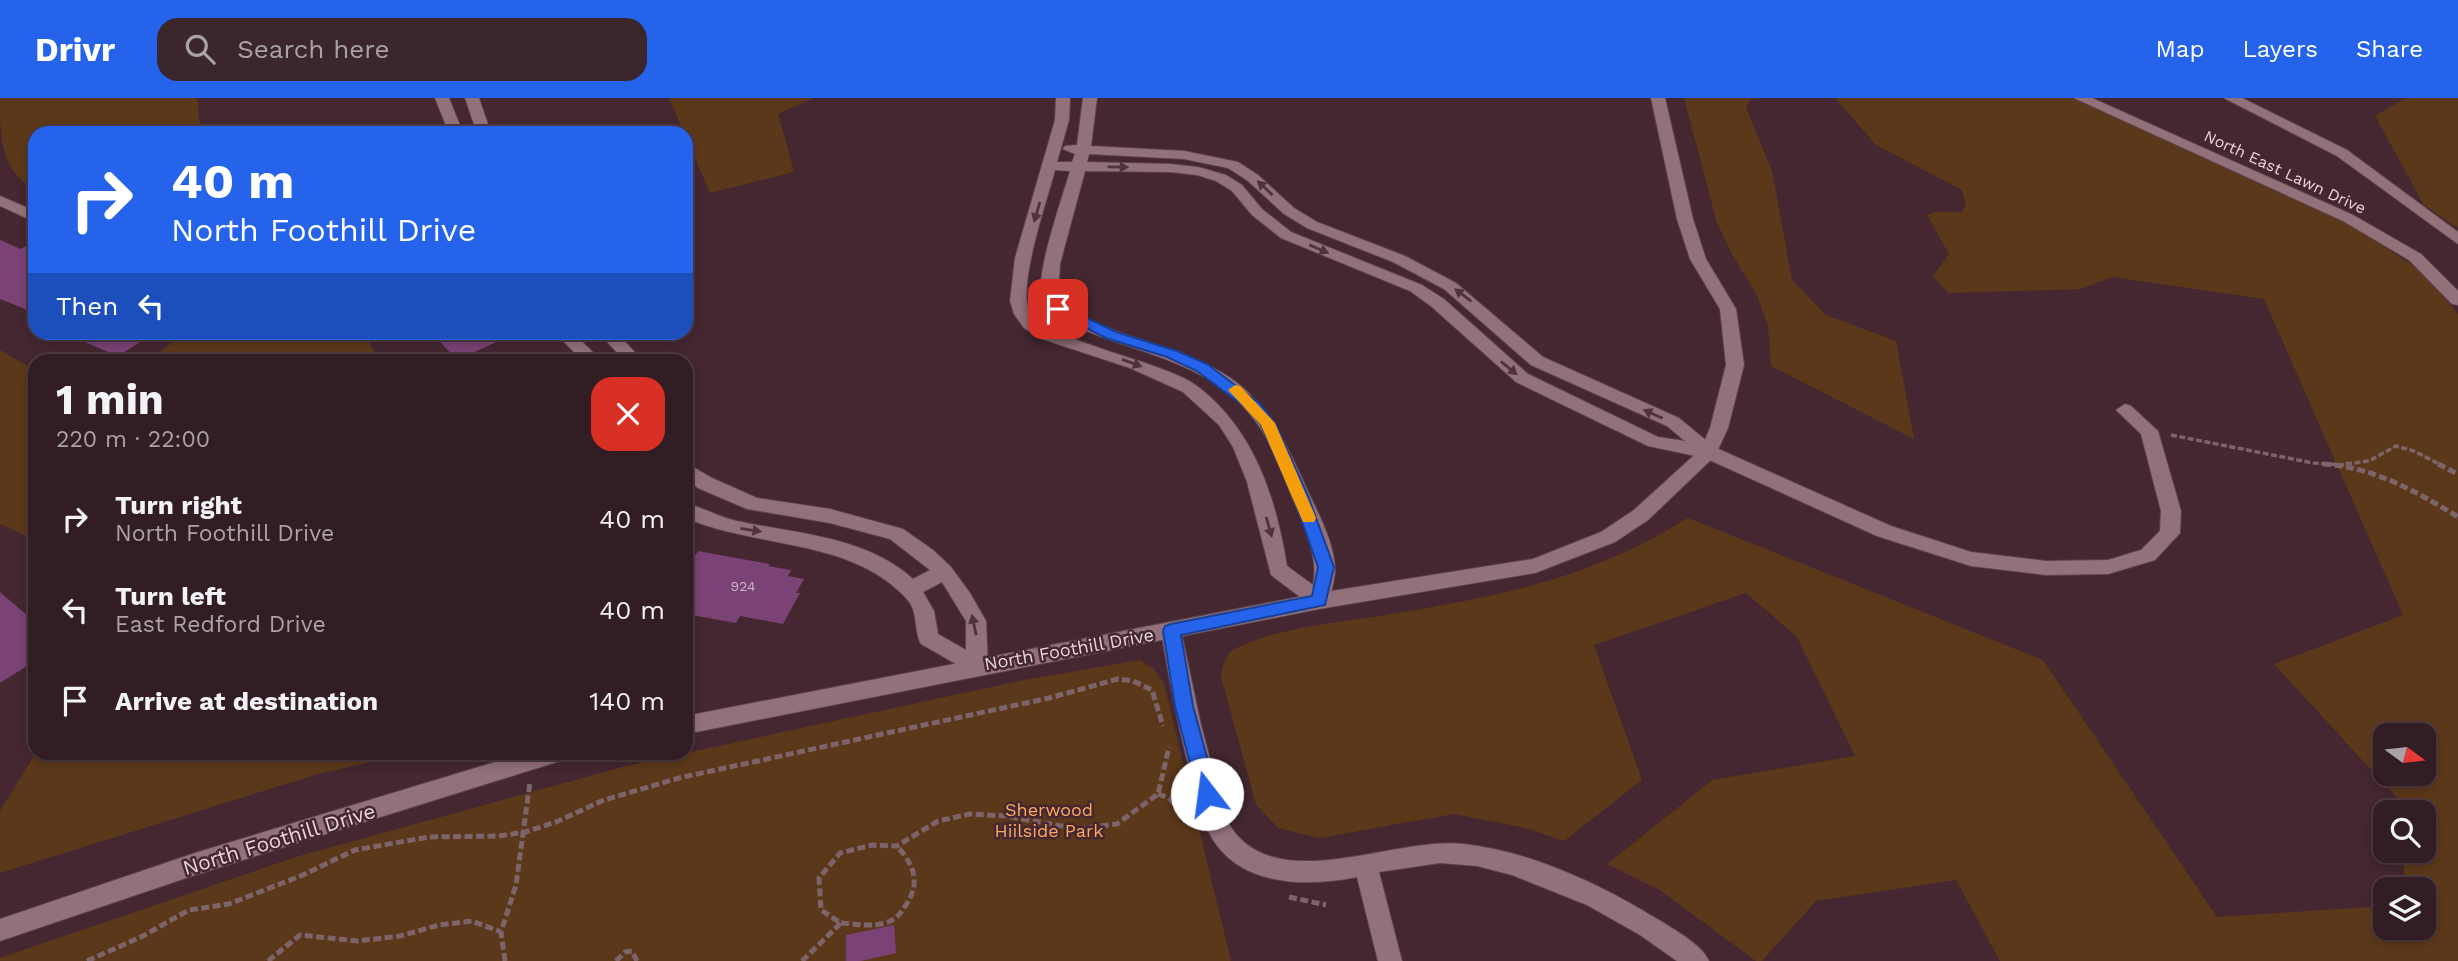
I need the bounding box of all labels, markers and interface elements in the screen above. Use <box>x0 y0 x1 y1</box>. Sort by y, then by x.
search box <box>157 18 647 81</box>
text: Drivr <box>35 30 115 69</box>
icon: search <box>181 30 219 68</box>
text: Search here <box>237 34 390 64</box>
text: Map <box>2156 35 2204 63</box>
text: Layers <box>2242 35 2318 63</box>
text: Share <box>2356 35 2423 63</box>
street label: North East Lawn Drive <box>2201 126 2369 218</box>
text: 40 m <box>171 152 294 210</box>
icon: right <box>56 154 147 245</box>
one-way arrow <box>1107 161 1129 173</box>
one-way arrow <box>1256 180 1274 196</box>
one-way arrow <box>1031 202 1041 223</box>
text: North Foothill Drive <box>171 211 476 249</box>
one-way arrow <box>1309 243 1329 255</box>
pin <box>1028 279 1088 339</box>
icon: left <box>132 287 170 325</box>
one-way arrow <box>1453 288 1472 302</box>
icon: arrive <box>1039 290 1077 328</box>
text: Then <box>56 291 118 321</box>
one-way arrow <box>1122 358 1143 369</box>
one-way arrow <box>1501 360 1518 375</box>
text: 1 min <box>56 375 164 424</box>
button: close <box>591 377 665 451</box>
one-way arrow <box>1643 408 1664 419</box>
text: 220 m · 22:00 <box>56 426 210 453</box>
text: Turn right <box>115 490 242 520</box>
icon: right <box>56 500 94 538</box>
text: 40 m <box>599 504 665 534</box>
one-way arrow <box>1265 517 1275 538</box>
text: North Foothill Drive <box>115 520 334 547</box>
one-way arrow <box>740 525 762 536</box>
house number: 924 <box>731 578 755 594</box>
text: Turn left <box>115 581 226 611</box>
icon: left <box>56 591 94 629</box>
text: 40 m <box>599 595 665 625</box>
text: East Redford Drive <box>115 611 326 638</box>
one-way arrow <box>968 613 979 635</box>
street label: North Foothill Drive <box>983 624 1155 674</box>
icon: arrive <box>56 682 94 720</box>
text: Arrive at destination <box>115 686 378 716</box>
text: 140 m <box>589 686 665 716</box>
north arrow <box>2373 723 2436 786</box>
map controls <box>2373 723 2436 940</box>
position arrow <box>1170 757 1244 831</box>
street label: North Foothill Drive <box>180 798 378 880</box>
park label: Sherwood Hiilside Park <box>994 799 1104 841</box>
button: search <box>2373 800 2436 863</box>
button: layers <box>2373 877 2436 940</box>

